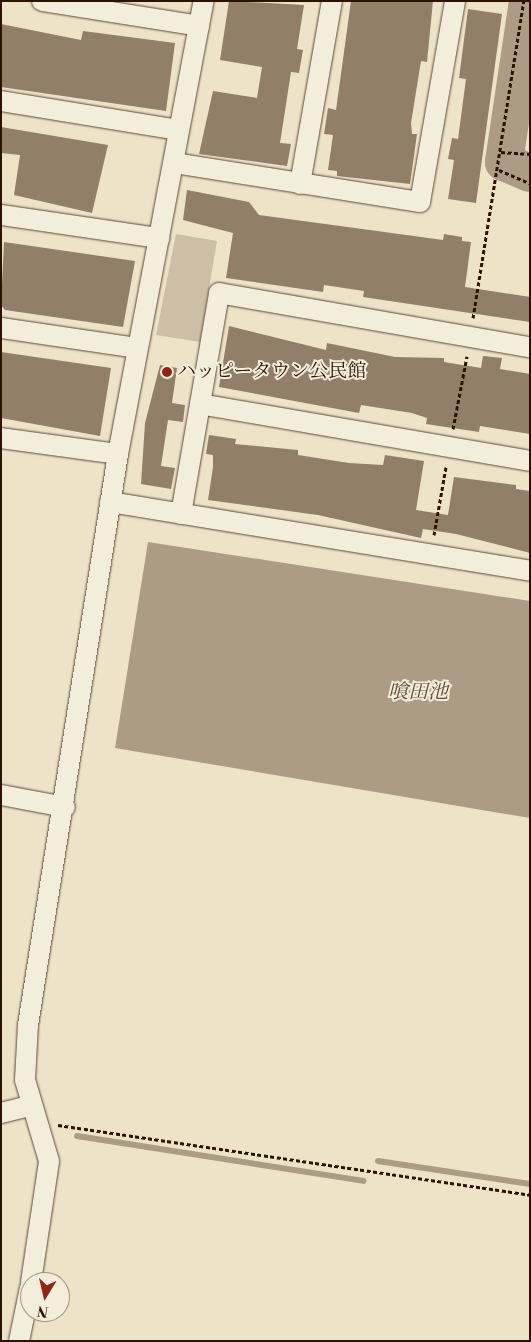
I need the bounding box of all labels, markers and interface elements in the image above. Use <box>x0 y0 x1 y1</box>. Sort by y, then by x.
place label: ハッピータウン公民館 <box>177 361 366 383</box>
marker: ハッピータウン公民館 <box>161 366 173 378</box>
water label: 喰田池 <box>388 680 448 704</box>
north arrow <box>20 1272 70 1322</box>
text: N <box>36 1301 50 1321</box>

